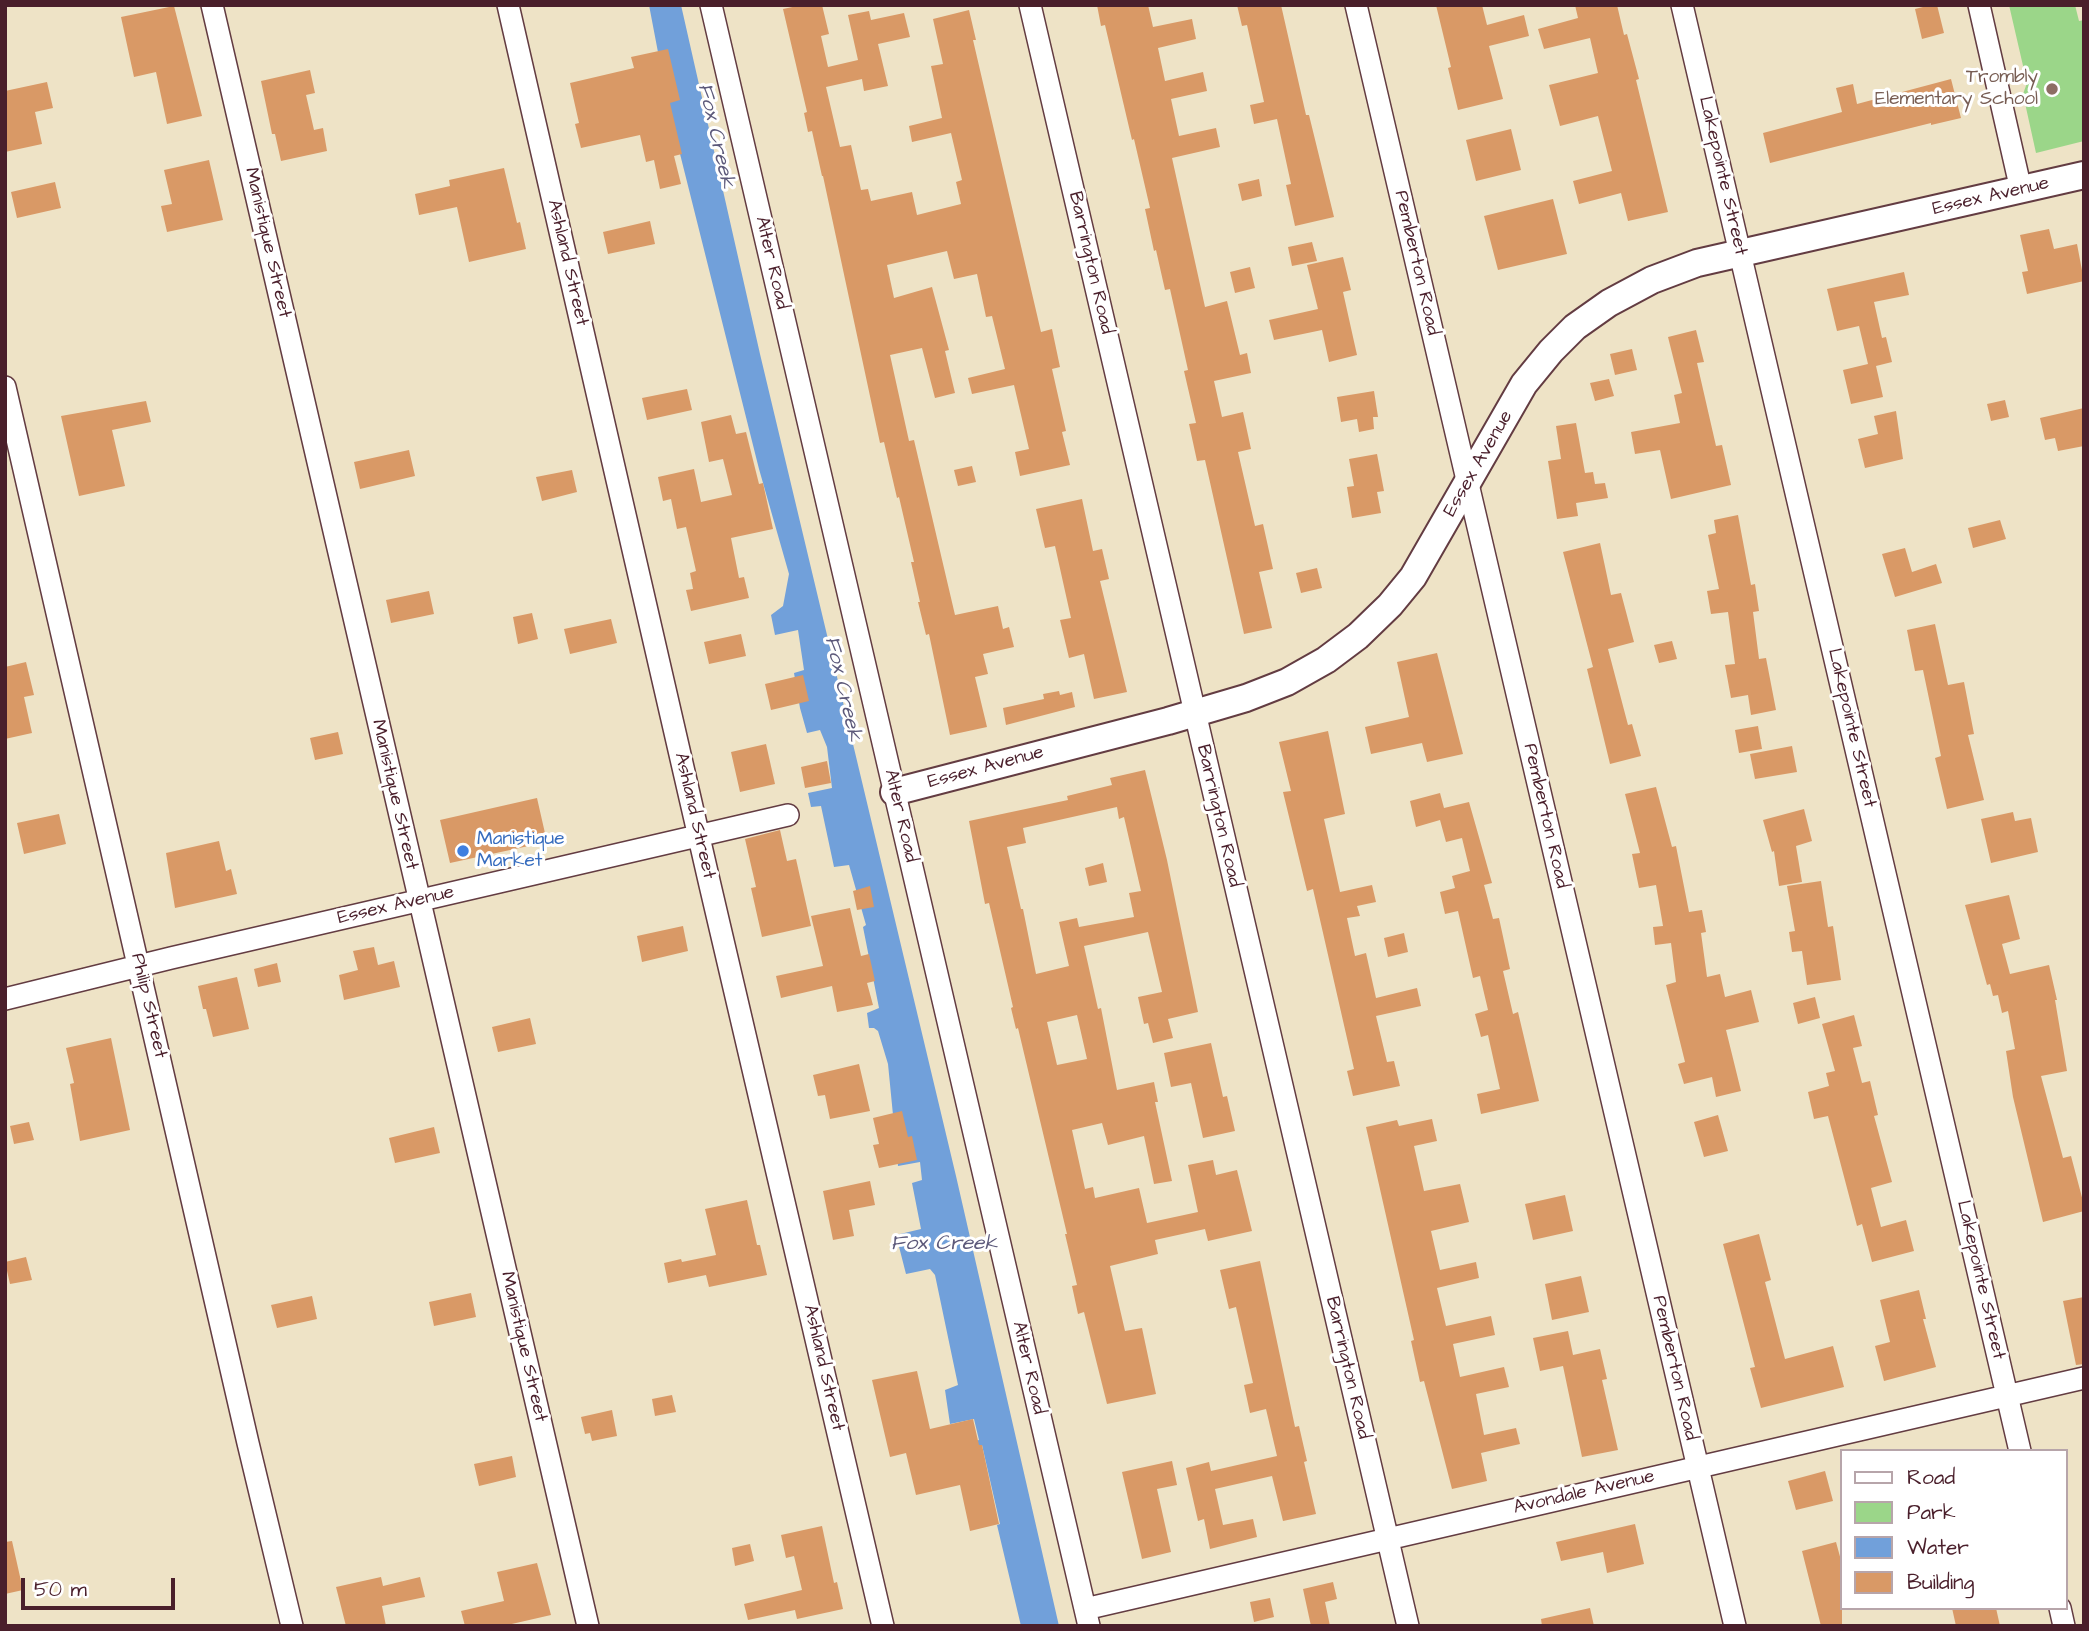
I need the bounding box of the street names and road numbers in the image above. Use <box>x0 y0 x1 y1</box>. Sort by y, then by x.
street label: Lakepointe Street <box>1693 94 1751 258</box>
street label: Manistique Street <box>239 166 295 320</box>
street label: Essex Avenue <box>1931 173 2051 221</box>
street label: Pemberton Road <box>1388 188 1444 338</box>
street label: Barrington Road <box>1063 190 1117 336</box>
street label: Ashland Street <box>541 197 593 329</box>
street label: Alter Road <box>749 214 793 312</box>
street label: Essex Avenue <box>1439 407 1519 521</box>
street label: Lakepointe Street <box>1822 646 1880 810</box>
street label: Manistique Street <box>366 718 422 872</box>
street label: Pemberton Road <box>1517 741 1573 891</box>
street label: Essex Avenue <box>926 742 1046 794</box>
street label: Barrington Road <box>1191 743 1245 889</box>
street label: Ashland Street <box>668 750 720 882</box>
street label: Alter Road <box>878 767 922 865</box>
street label: Essex Avenue <box>336 882 456 930</box>
street label: Philip Street <box>125 951 171 1061</box>
street label: Lakepointe Street <box>1951 1198 2009 1362</box>
street label: Manistique Street <box>495 1270 551 1424</box>
street label: Pemberton Road <box>1646 1293 1702 1443</box>
street label: Barrington Road <box>1320 1295 1374 1441</box>
street label: Ashland Street <box>797 1302 849 1434</box>
street label: Alter Road <box>1006 1319 1050 1417</box>
street label: Avondale Avenue <box>1511 1466 1657 1520</box>

